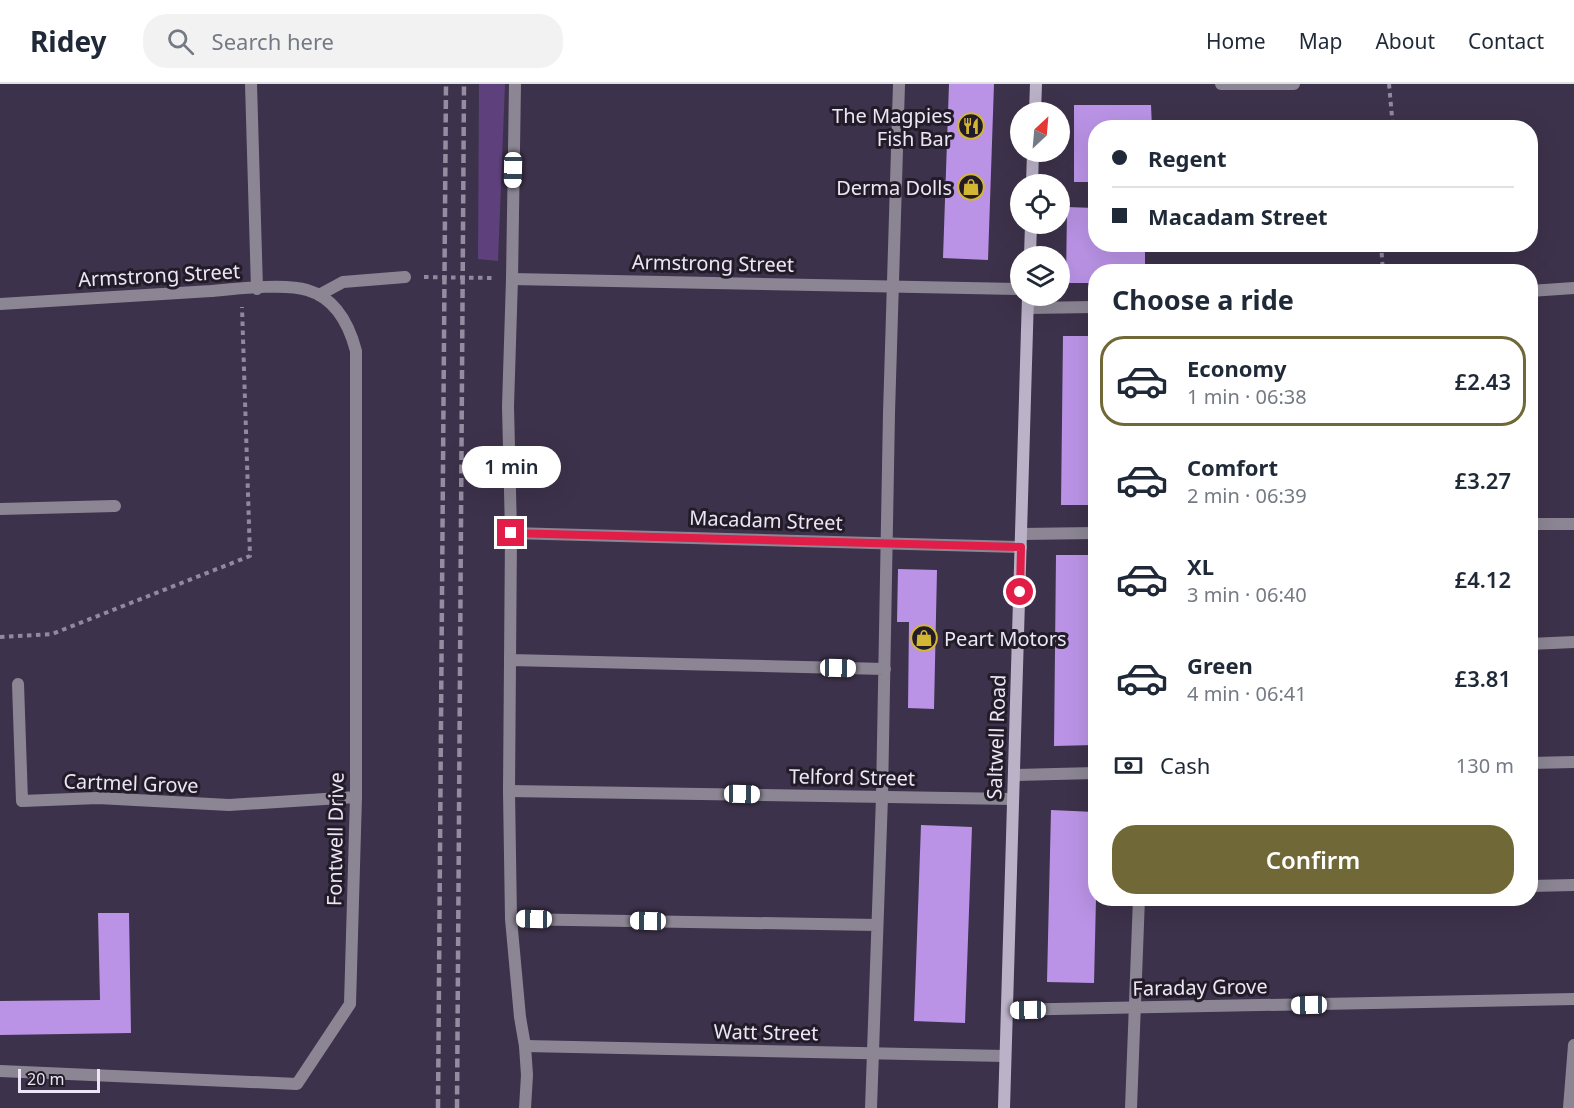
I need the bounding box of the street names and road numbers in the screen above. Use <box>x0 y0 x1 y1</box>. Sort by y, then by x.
street label: Armstrong Street <box>632 248 794 278</box>
street label: Armstrong Street <box>77 257 241 293</box>
street label: Macadam Street <box>689 504 843 536</box>
street label: Saltwell Road <box>980 674 1012 800</box>
street label: Telford Street <box>789 762 915 792</box>
street label: Cartmel Grove <box>63 767 199 799</box>
street label: Fontwell Drive <box>320 772 350 906</box>
street label: Faraday Grove <box>1132 972 1268 1002</box>
street label: Watt Street <box>713 1018 819 1046</box>

